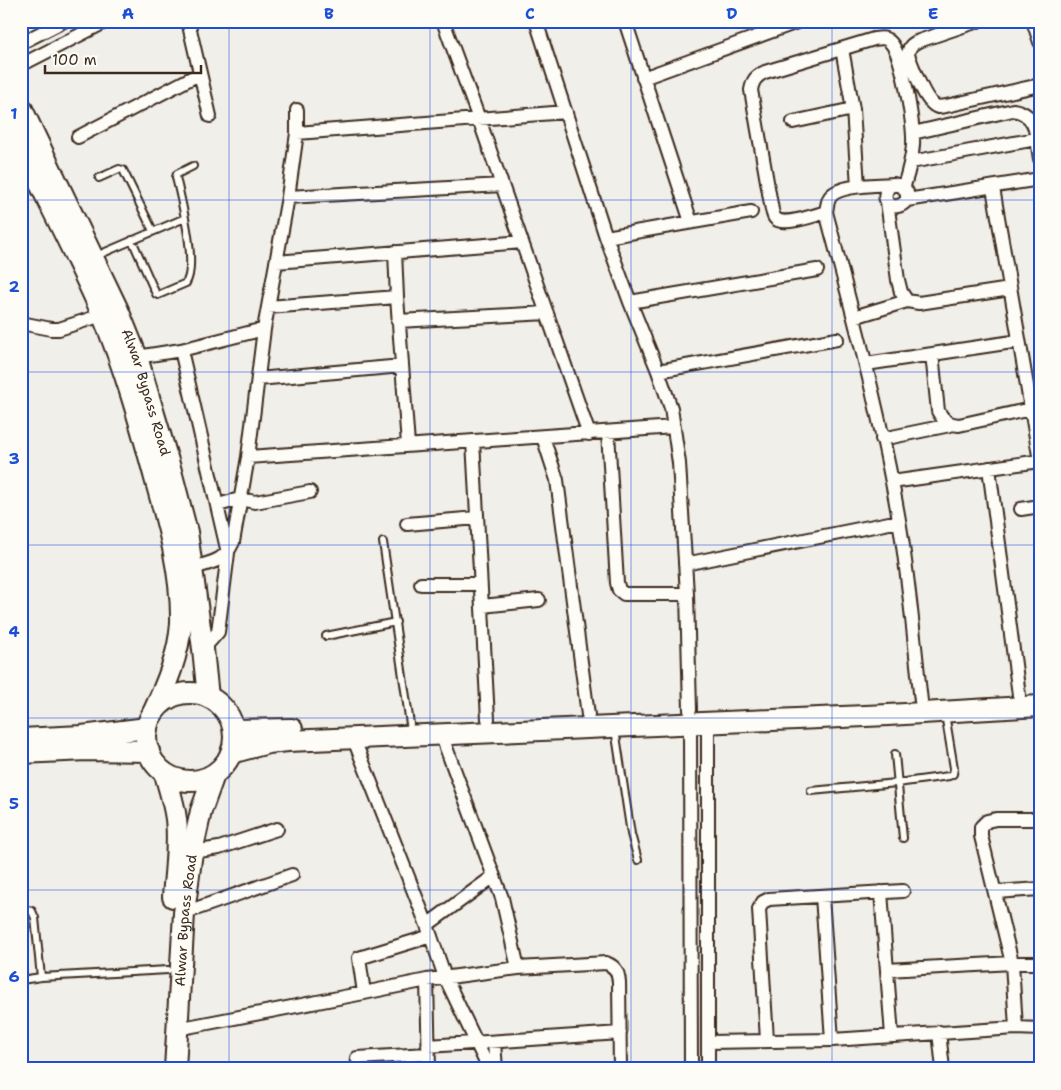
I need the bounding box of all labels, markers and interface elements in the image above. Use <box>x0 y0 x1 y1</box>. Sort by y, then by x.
text: A <box>122 3 134 24</box>
text: B <box>324 3 334 24</box>
text: C <box>525 3 535 24</box>
text: D <box>726 3 738 24</box>
text: E <box>928 3 938 24</box>
scale bar <box>45 42 201 74</box>
text: 100 m <box>52 50 97 70</box>
text: 1 <box>10 103 18 124</box>
text: 2 <box>8 276 20 297</box>
street label: Alwar Bypass Road <box>117 326 175 458</box>
text: 3 <box>8 448 20 469</box>
text: 4 <box>8 621 20 642</box>
text: 5 <box>9 793 19 814</box>
street label: Alwar Bypass Road <box>171 853 201 987</box>
text: 6 <box>8 966 20 987</box>

